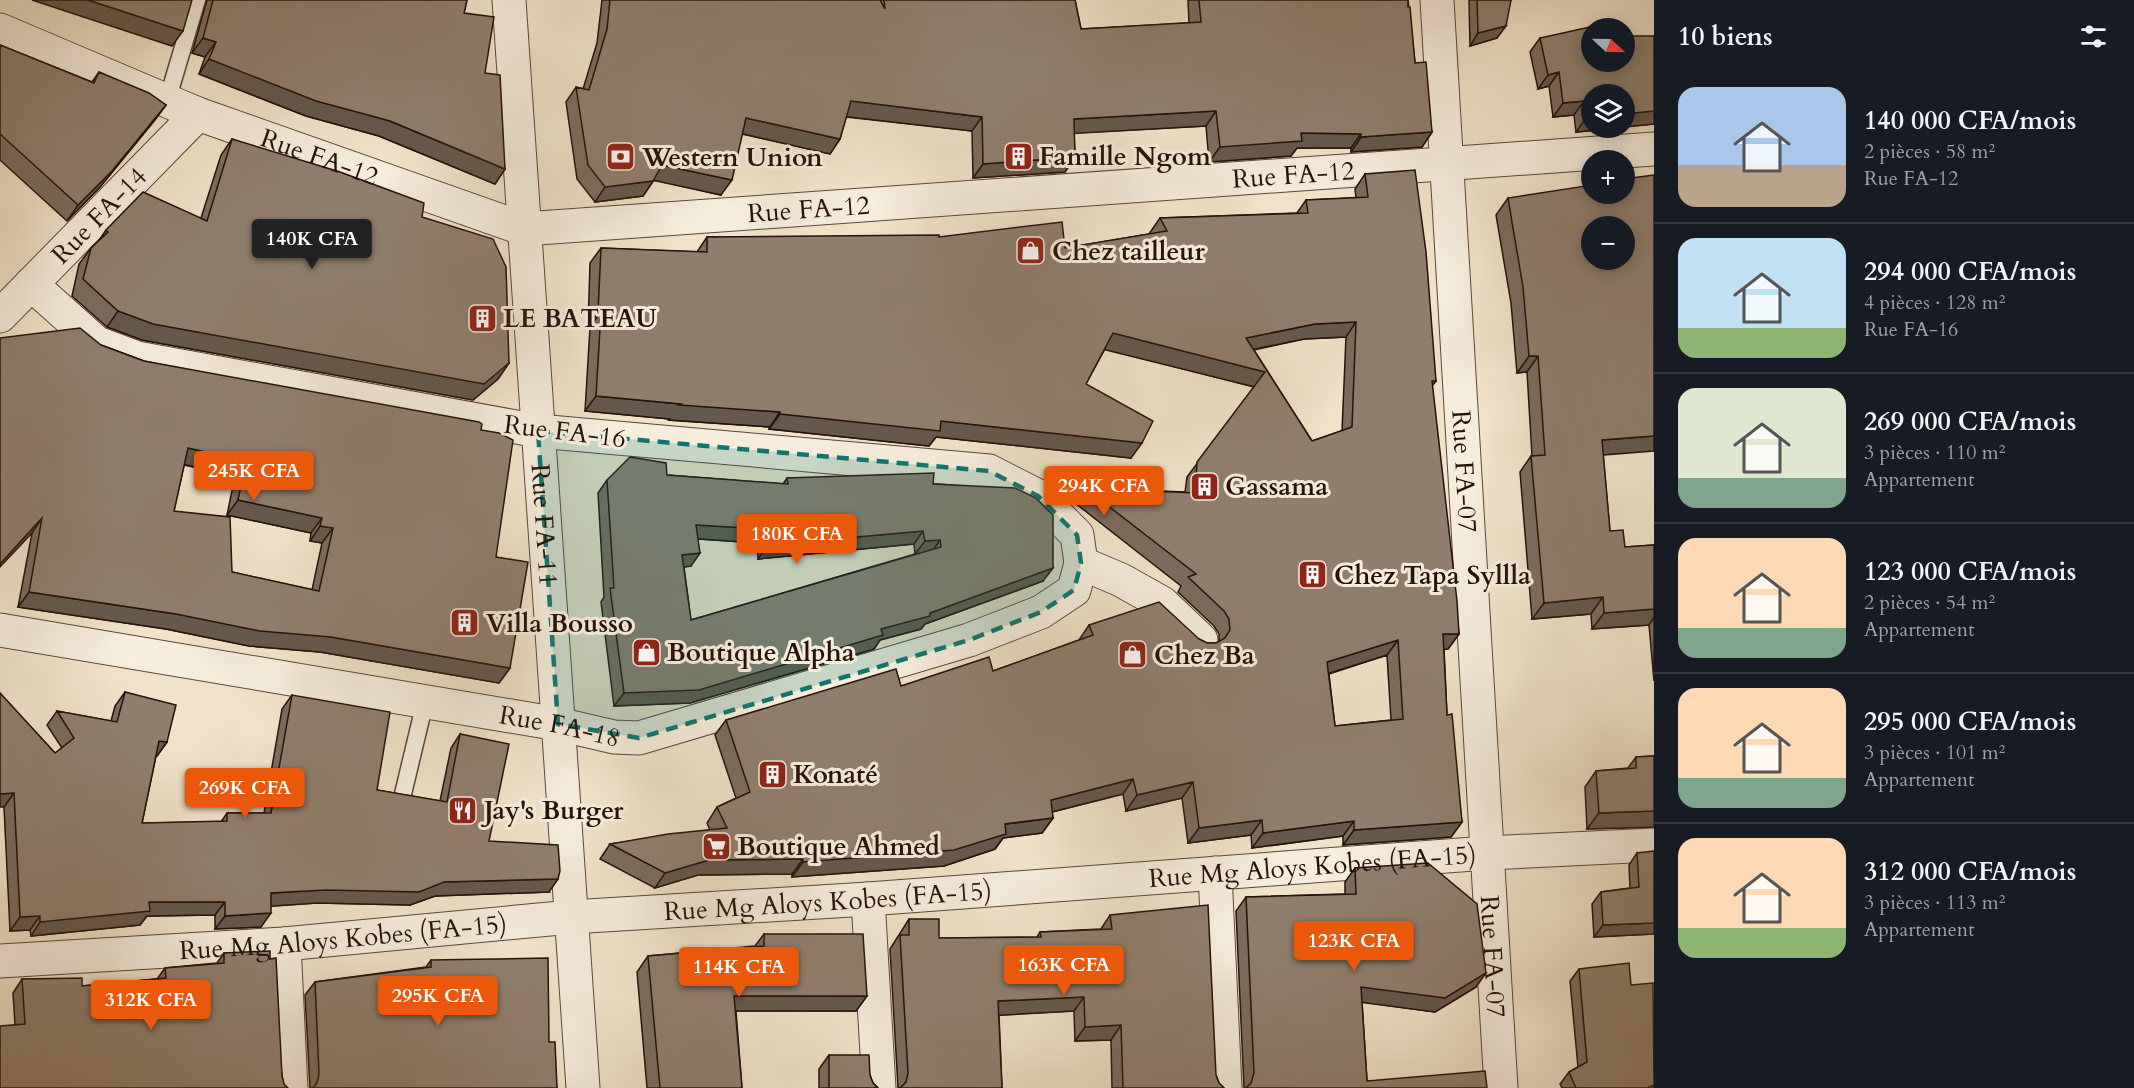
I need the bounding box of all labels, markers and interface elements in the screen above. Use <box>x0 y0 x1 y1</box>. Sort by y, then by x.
north arrow <box>1581 18 1635 72</box>
map controls <box>1581 18 1635 270</box>
text: 10 biens <box>1678 19 1773 54</box>
icon: filters <box>2077 20 2110 53</box>
button: layers <box>1581 84 1635 138</box>
text: 140 000 CFA/mois <box>1864 103 2076 138</box>
icon: home <box>1726 111 1798 183</box>
street label: Rue FA-12 <box>256 120 383 194</box>
text: 2 pièces · 58 m² <box>1864 138 1995 165</box>
place label: Famille Ngom <box>1039 139 1211 174</box>
place label: Western Union <box>641 140 823 175</box>
building icon: Famille Ngom <box>1002 140 1034 172</box>
bank icon: Western Union <box>605 141 637 173</box>
button: + <box>1581 150 1635 204</box>
street label: Rue FA-12 <box>1231 153 1356 197</box>
street label: Rue FA-14 <box>44 160 154 272</box>
text: Rue FA-12 <box>1864 165 1958 192</box>
street label: Rue FA-12 <box>746 188 871 231</box>
button: − <box>1581 216 1635 270</box>
pin: 140K CFA <box>250 219 374 270</box>
text: 140K CFA <box>266 225 358 252</box>
place label: Chez tailleur <box>1052 234 1206 269</box>
shop icon: Chez tailleur <box>1015 235 1047 267</box>
text: 294 000 CFA/mois <box>1864 254 2076 289</box>
icon: home <box>1726 262 1798 334</box>
text: 4 pièces · 128 m² <box>1864 289 2005 316</box>
place label: LE BATEAU <box>503 301 657 336</box>
building icon: LE BATEAU <box>466 302 498 334</box>
text: Rue FA-16 <box>1864 316 1958 343</box>
text: 269 000 CFA/mois <box>1864 404 2076 439</box>
street label: Rue FA-16 <box>502 407 628 456</box>
street label: Rue FA-07 <box>1443 409 1485 533</box>
icon: home <box>1726 412 1798 484</box>
text: 3 pièces · 110 m² <box>1864 439 2005 466</box>
pin: 245K CFA <box>192 451 316 502</box>
text: 245K CFA <box>208 457 300 484</box>
street label: Rue FA-11 <box>523 462 566 587</box>
pin: 294K CFA <box>1042 466 1166 517</box>
text: Appartement <box>1864 466 1975 493</box>
place label: Gassama <box>1225 469 1328 504</box>
building icon: Gassama <box>1188 470 1220 502</box>
text: 294K CFA <box>1058 472 1150 499</box>
pin: 180K CFA <box>735 514 859 565</box>
text: 180K CFA <box>751 520 843 547</box>
text: 123 000 CFA/mois <box>1864 554 2076 589</box>
place label: Chez Tapa Syllla <box>1334 558 1531 593</box>
building icon: Chez Tapa Syllla <box>1297 559 1329 591</box>
icon: home <box>1726 562 1798 634</box>
text: 2 pièces · 54 m² <box>1864 589 1995 616</box>
place label: Villa Bousso <box>486 606 633 641</box>
building icon: Villa Bousso <box>449 607 481 639</box>
text: Appartement <box>1864 616 1975 643</box>
place label: Boutique Alpha <box>667 635 855 670</box>
shop icon: Boutique Alpha <box>630 636 662 668</box>
place label: Chez Ba <box>1154 638 1255 673</box>
shop icon: Chez Ba <box>1117 639 1149 671</box>
street label: Rue FA-18 <box>497 697 624 756</box>
text: 295 000 CFA/mois <box>1864 704 2076 739</box>
icon: home <box>1726 712 1798 784</box>
text: 3 pièces · 101 m² <box>1864 739 2005 766</box>
place label: Konaté <box>793 757 878 792</box>
building icon: Konaté <box>756 758 788 790</box>
text: Appartement <box>1864 766 1975 793</box>
pin: 269K CFA <box>183 768 307 819</box>
text: 269K CFA <box>199 774 291 801</box>
place label: Jay's Burger <box>480 793 624 828</box>
restaurant icon: Jay's Burger <box>447 794 479 826</box>
place label: Boutique Ahmed <box>737 829 940 864</box>
supermarket icon: Boutique Ahmed <box>700 830 732 862</box>
street label: Rue Mg Aloys Kobes (FA-15) <box>1147 837 1478 896</box>
text: 312 000 CFA/mois <box>1864 854 2076 889</box>
icon: home <box>1726 862 1798 934</box>
street label: Rue Mg Aloys Kobes (FA-15) <box>663 873 993 929</box>
text: 3 pièces · 113 m² <box>1864 889 2005 916</box>
street label: Rue FA-07 <box>1472 894 1514 1019</box>
street label: Rue Mg Aloys Kobes (FA-15) <box>178 906 509 968</box>
text: Appartement <box>1864 916 1975 943</box>
pin: 123K CFA <box>1292 921 1416 972</box>
text: 123K CFA <box>1308 927 1400 954</box>
pin: 163K CFA <box>1002 945 1126 996</box>
pin: 114K CFA <box>677 947 801 998</box>
text: 163K CFA <box>1018 951 1110 978</box>
text: 114K CFA <box>693 953 785 980</box>
pin: 295K CFA <box>376 976 500 1027</box>
pin: 312K CFA <box>89 980 213 1031</box>
text: 295K CFA <box>392 982 484 1009</box>
text: 312K CFA <box>105 986 197 1013</box>

